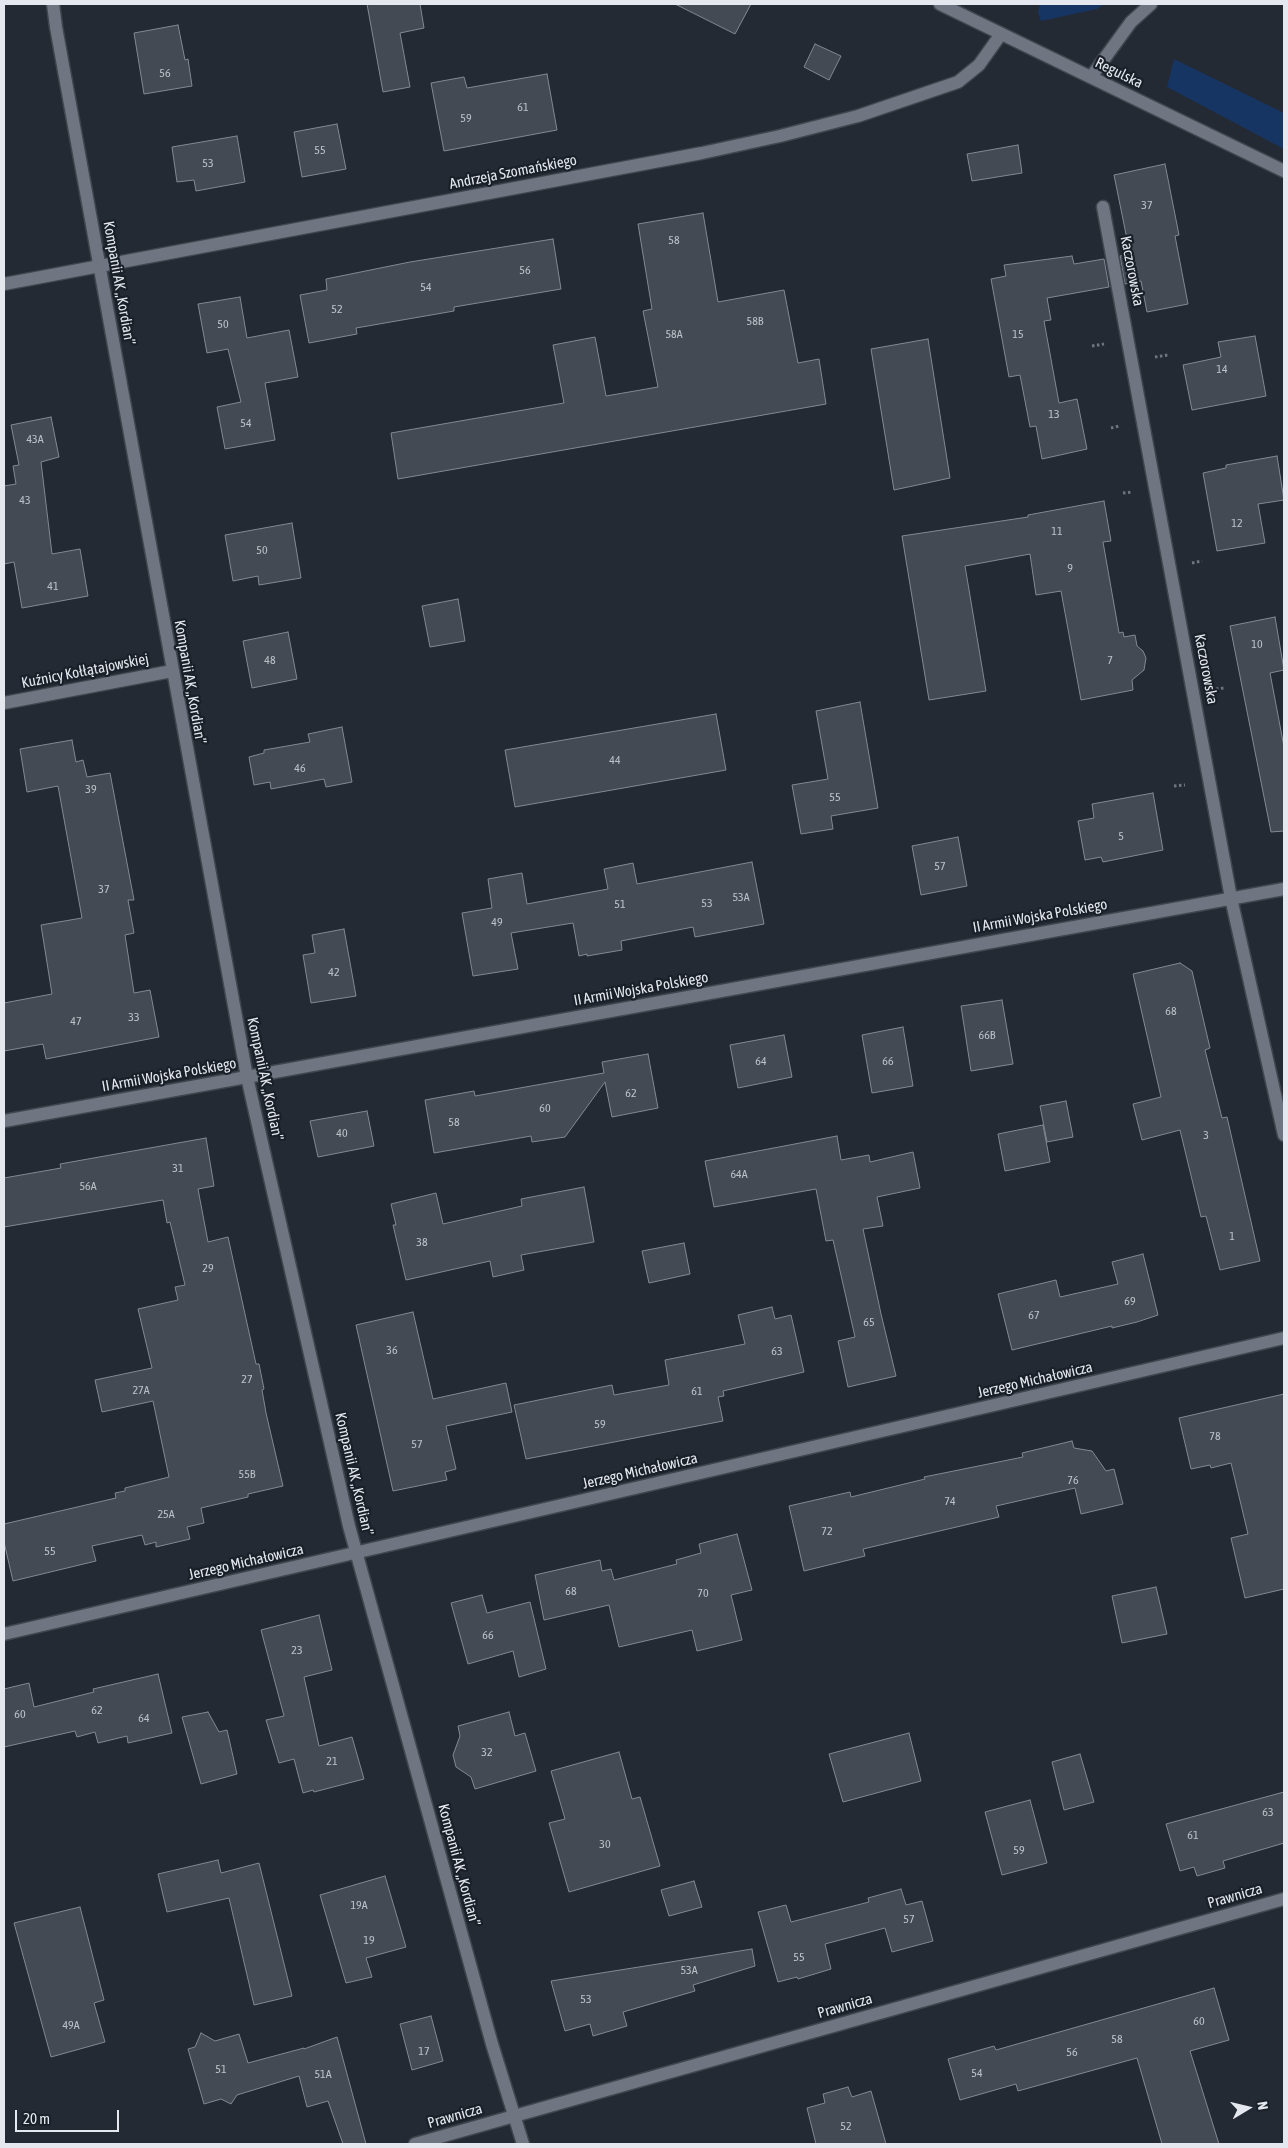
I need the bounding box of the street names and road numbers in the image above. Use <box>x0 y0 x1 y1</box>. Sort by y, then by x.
street label: Regulska <box>1092 54 1146 92</box>
street label: Andrzeja Szomańskiego <box>448 151 578 193</box>
street label: Kompanii AK „Kordian” <box>99 220 139 346</box>
street label: Kaczorowska <box>1116 234 1148 308</box>
street label: Kompanii AK „Kordian” <box>170 619 210 745</box>
street label: Kaczorowska <box>1190 632 1222 706</box>
street label: Kuźnicy Kołłątajowskiej <box>20 650 150 692</box>
street label: II Armii Wojska Polskiego <box>971 895 1109 937</box>
street label: II Armii Wojska Polskiego <box>572 968 710 1010</box>
street label: Kompanii AK „Kordian” <box>243 1016 287 1142</box>
street label: II Armii Wojska Polskiego <box>100 1054 238 1096</box>
street label: Jerzego Michałowicza <box>976 1358 1094 1402</box>
street label: Kompanii AK „Kordian” <box>331 1411 377 1537</box>
street label: Jerzego Michałowicza <box>581 1449 699 1493</box>
street label: Jerzego Michałowicza <box>187 1540 305 1584</box>
street label: Kompanii AK „Kordian” <box>434 1802 484 1928</box>
street label: Prawnicza <box>1206 1880 1264 1912</box>
street label: Prawnicza <box>816 1990 874 2022</box>
street label: Prawnicza <box>426 2100 484 2132</box>

